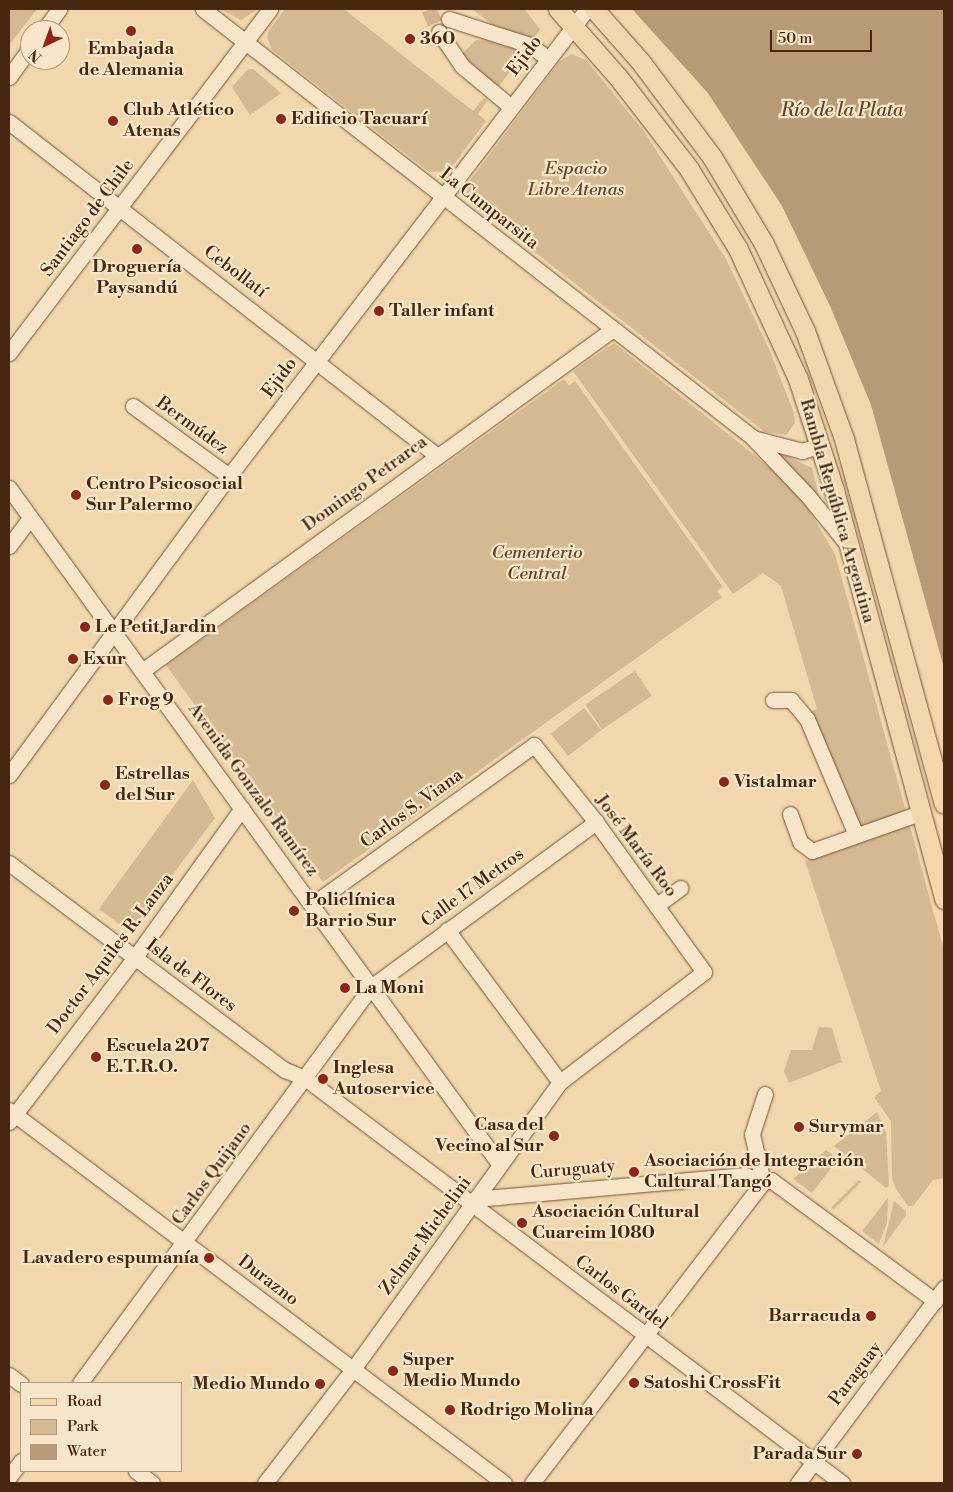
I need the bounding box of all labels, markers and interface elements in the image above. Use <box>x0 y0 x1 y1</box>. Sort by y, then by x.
north arrow <box>20 20 70 70</box>
scale bar <box>773 20 876 52</box>
marker: Embajada de Alemania <box>125 25 137 37</box>
place label: 360 <box>420 28 455 50</box>
text: 50 m <box>778 29 812 48</box>
street label: Ejido <box>503 32 547 80</box>
marker: 360 <box>404 33 416 45</box>
place label: Embajada de Alemania <box>78 39 184 82</box>
text: N <box>25 45 46 66</box>
place label: Club Atlético Atenas <box>123 100 234 142</box>
water label: Río de la Plata <box>781 100 903 122</box>
place label: Edificio Tacuarí <box>291 108 427 130</box>
marker: Edificio Tacuarí <box>275 113 287 125</box>
marker: Club Atlético Atenas <box>107 115 119 127</box>
street label: Santiago de Chile <box>37 155 139 281</box>
park label: Espacio Libre Atenas <box>528 159 624 202</box>
street label: La Cumparsita <box>435 164 543 254</box>
street label: Cebollatí <box>199 241 271 303</box>
marker: Droguería Paysandú <box>131 243 143 255</box>
place label: Droguería Paysandú <box>92 257 182 300</box>
place label: Taller infant <box>389 300 494 322</box>
marker: Taller infant <box>373 305 385 317</box>
street label: Ejido <box>258 354 302 402</box>
street label: Bermúdez <box>152 393 232 459</box>
street label: Rambla República Argentina <box>795 396 879 626</box>
street label: Domingo Petrarca <box>298 432 432 536</box>
place label: Centro Psicosocial Sur Palermo <box>86 474 243 516</box>
marker: Centro Psicosocial Sur Palermo <box>70 489 82 501</box>
park label: Cementerio Central <box>491 543 583 586</box>
place label: Le Petit Jardin <box>95 616 216 638</box>
marker: Le Petit Jardin <box>79 621 91 633</box>
place label: Exur <box>83 648 126 670</box>
marker: Exur <box>67 653 79 665</box>
place label: Frog 9 <box>118 689 174 711</box>
marker: Frog 9 <box>102 694 114 706</box>
street label: Avenida Gonzalo Ramírez <box>183 699 323 881</box>
place label: Estrellas del Sur <box>115 764 190 806</box>
street label: Carlos S. Viana <box>357 765 467 853</box>
place label: Vistalmar <box>734 771 817 793</box>
marker: Vistalmar <box>718 776 730 788</box>
marker: Estrellas del Sur <box>99 779 111 791</box>
street label: José María Roo <box>590 790 682 902</box>
street label: Calle 17 Metros <box>418 844 528 932</box>
street label: Doctor Aquiles R. Lanza <box>43 869 179 1039</box>
place label: Policlínica Barrio Sur <box>305 890 397 932</box>
marker: Policlínica Barrio Sur <box>287 904 301 918</box>
street label: Isla de Flores <box>141 935 241 1017</box>
place label: La Moni <box>355 977 424 999</box>
marker: La Moni <box>339 982 351 994</box>
place label: Escuela 207 E.T.R.O. <box>106 1036 210 1078</box>
marker: Escuela 207 E.T.R.O. <box>90 1051 102 1063</box>
place label: Inglesa Autoservice <box>333 1058 435 1100</box>
marker: Inglesa Autoservice <box>317 1073 329 1085</box>
place label: Casa del Vecino al Sur <box>435 1115 544 1158</box>
place label: Surymar <box>809 1116 884 1138</box>
street label: Carlos Quijano <box>167 1118 257 1230</box>
marker: Surymar <box>793 1121 805 1133</box>
marker: Casa del Vecino al Sur <box>548 1130 560 1142</box>
place label: Asociación de Integración Cultural Tangó <box>644 1151 864 1194</box>
street label: Curuguaty <box>530 1156 616 1184</box>
marker: Asociación de Integración Cultural Tangó <box>628 1166 640 1178</box>
street label: Zelmar Michelini <box>376 1173 476 1299</box>
place label: Asociación Cultural Cuareim 1080 <box>532 1202 699 1244</box>
marker: Asociación Cultural Cuareim 1080 <box>516 1217 528 1229</box>
place label: Lavadero espumanía <box>22 1247 199 1269</box>
street label: Durazno <box>233 1251 303 1311</box>
street label: Carlos Gardel <box>570 1251 672 1335</box>
marker: Lavadero espumanía <box>203 1252 215 1264</box>
place label: Barracuda <box>768 1305 861 1327</box>
marker: Barracuda <box>865 1310 877 1322</box>
street label: Paraguay <box>825 1338 887 1410</box>
place label: Super Medio Mundo <box>403 1350 521 1392</box>
marker: Super Medio Mundo <box>387 1365 399 1377</box>
place label: Satoshi CrossFit <box>644 1372 781 1394</box>
place label: Medio Mundo <box>192 1373 310 1395</box>
marker: Satoshi CrossFit <box>628 1377 640 1389</box>
marker: Medio Mundo <box>314 1378 326 1390</box>
legend <box>20 1382 182 1472</box>
text: Road <box>67 1392 102 1411</box>
place label: Rodrigo Molina <box>460 1399 594 1421</box>
marker: Rodrigo Molina <box>444 1404 456 1416</box>
text: Park <box>67 1417 98 1436</box>
text: Water <box>67 1442 106 1461</box>
place label: Parada Sur <box>752 1443 847 1465</box>
marker: Parada Sur <box>851 1448 863 1460</box>

